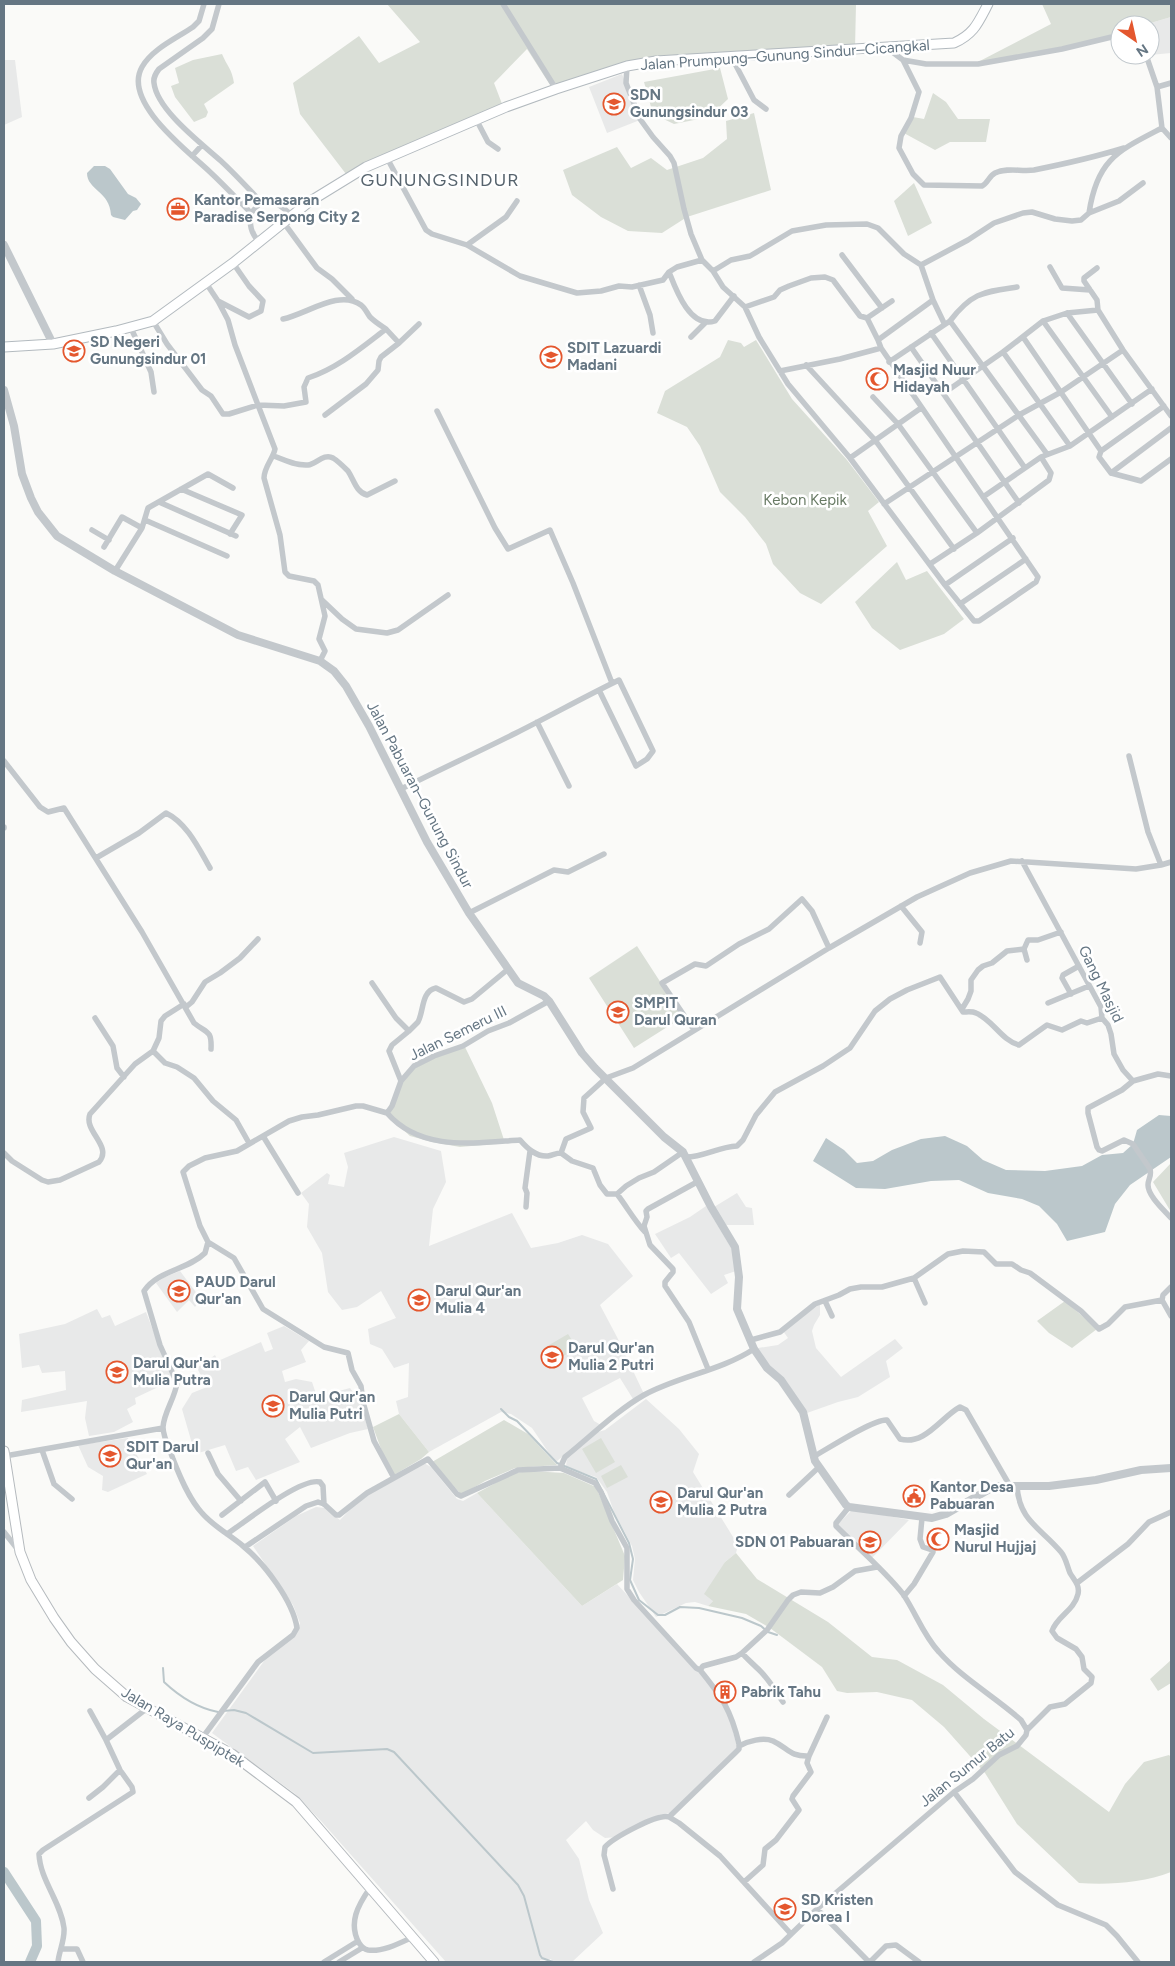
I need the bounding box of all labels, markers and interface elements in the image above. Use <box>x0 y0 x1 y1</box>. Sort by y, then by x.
north arrow <box>1110 15 1160 65</box>
street label: Jalan Prumpung–Gunung Sindur–Cicangkal <box>640 36 930 74</box>
text: N <box>1133 40 1151 60</box>
place label: SDN Gunungsindur 03 <box>630 86 748 121</box>
school or university icon: SDN Gunungsindur 03 <box>602 92 626 116</box>
district label: GUNUNGSINDUR <box>361 169 519 191</box>
place label: Kantor Pemasaran Paradise Serpong City 2 <box>194 191 360 226</box>
office icon: Kantor Pemasaran Paradise Serpong City 2 <box>166 197 190 221</box>
place label: SD Negeri Gunungsindur 01 <box>90 333 206 368</box>
school or university icon: SD Negeri Gunungsindur 01 <box>62 339 86 363</box>
place label: SDIT Lazuardi Madani <box>567 339 662 374</box>
school or university icon: SDIT Lazuardi Madani <box>539 345 563 369</box>
place label: Masjid Nuur Hidayah <box>893 361 976 396</box>
mosque icon: Masjid Nuur Hidayah <box>865 367 889 391</box>
park label: Kebon Kepik <box>763 491 848 509</box>
street label: Jalan Pabuaran–Gunung Sindur <box>363 698 477 892</box>
street label: Gang Masjid <box>1075 942 1127 1026</box>
place label: SMPIT Darul Quran <box>634 994 717 1029</box>
school or university icon: SMPIT Darul Quran <box>606 1000 630 1024</box>
street label: Jalan Semeru III <box>406 1002 510 1064</box>
place label: PAUD Darul Qur'an <box>195 1273 276 1308</box>
school or university icon: PAUD Darul Qur'an <box>167 1279 191 1303</box>
place label: Darul Qur'an Mulia 4 <box>435 1282 521 1317</box>
school or university icon: Darul Qur'an Mulia 4 <box>407 1288 431 1312</box>
place label: Darul Qur'an Mulia 2 Putri <box>568 1339 654 1374</box>
school or university icon: Darul Qur'an Mulia 2 Putri <box>540 1345 564 1369</box>
place label: Darul Qur'an Mulia Putra <box>133 1354 219 1389</box>
school or university icon: Darul Qur'an Mulia Putra <box>105 1360 129 1384</box>
place label: Darul Qur'an Mulia Putri <box>289 1388 375 1423</box>
school or university icon: Darul Qur'an Mulia Putri <box>261 1394 285 1418</box>
place label: SDIT Darul Qur'an <box>126 1438 199 1473</box>
school or university icon: SDIT Darul Qur'an <box>98 1444 122 1468</box>
place label: Kantor Desa Pabuaran <box>930 1478 1014 1513</box>
place label: Darul Qur'an Mulia 2 Putra <box>677 1484 767 1519</box>
public building icon: Kantor Desa Pabuaran <box>902 1484 926 1508</box>
school or university icon: Darul Qur'an Mulia 2 Putra <box>649 1490 673 1514</box>
place label: Masjid Nurul Hujjaj <box>954 1521 1036 1556</box>
mosque icon: Masjid Nurul Hujjaj <box>926 1527 950 1551</box>
school or university icon: SDN 01 Pabuaran <box>858 1530 882 1554</box>
place label: SDN 01 Pabuaran <box>735 1533 854 1551</box>
building icon: Pabrik Tahu <box>713 1680 737 1704</box>
street label: Jalan Raya Puspiptek <box>118 1683 249 1771</box>
place label: Pabrik Tahu <box>741 1683 821 1701</box>
street label: Jalan Sumur Batu <box>916 1723 1018 1811</box>
place label: SD Kristen Dorea I <box>801 1891 873 1926</box>
school or university icon: SD Kristen Dorea I <box>773 1897 797 1921</box>

